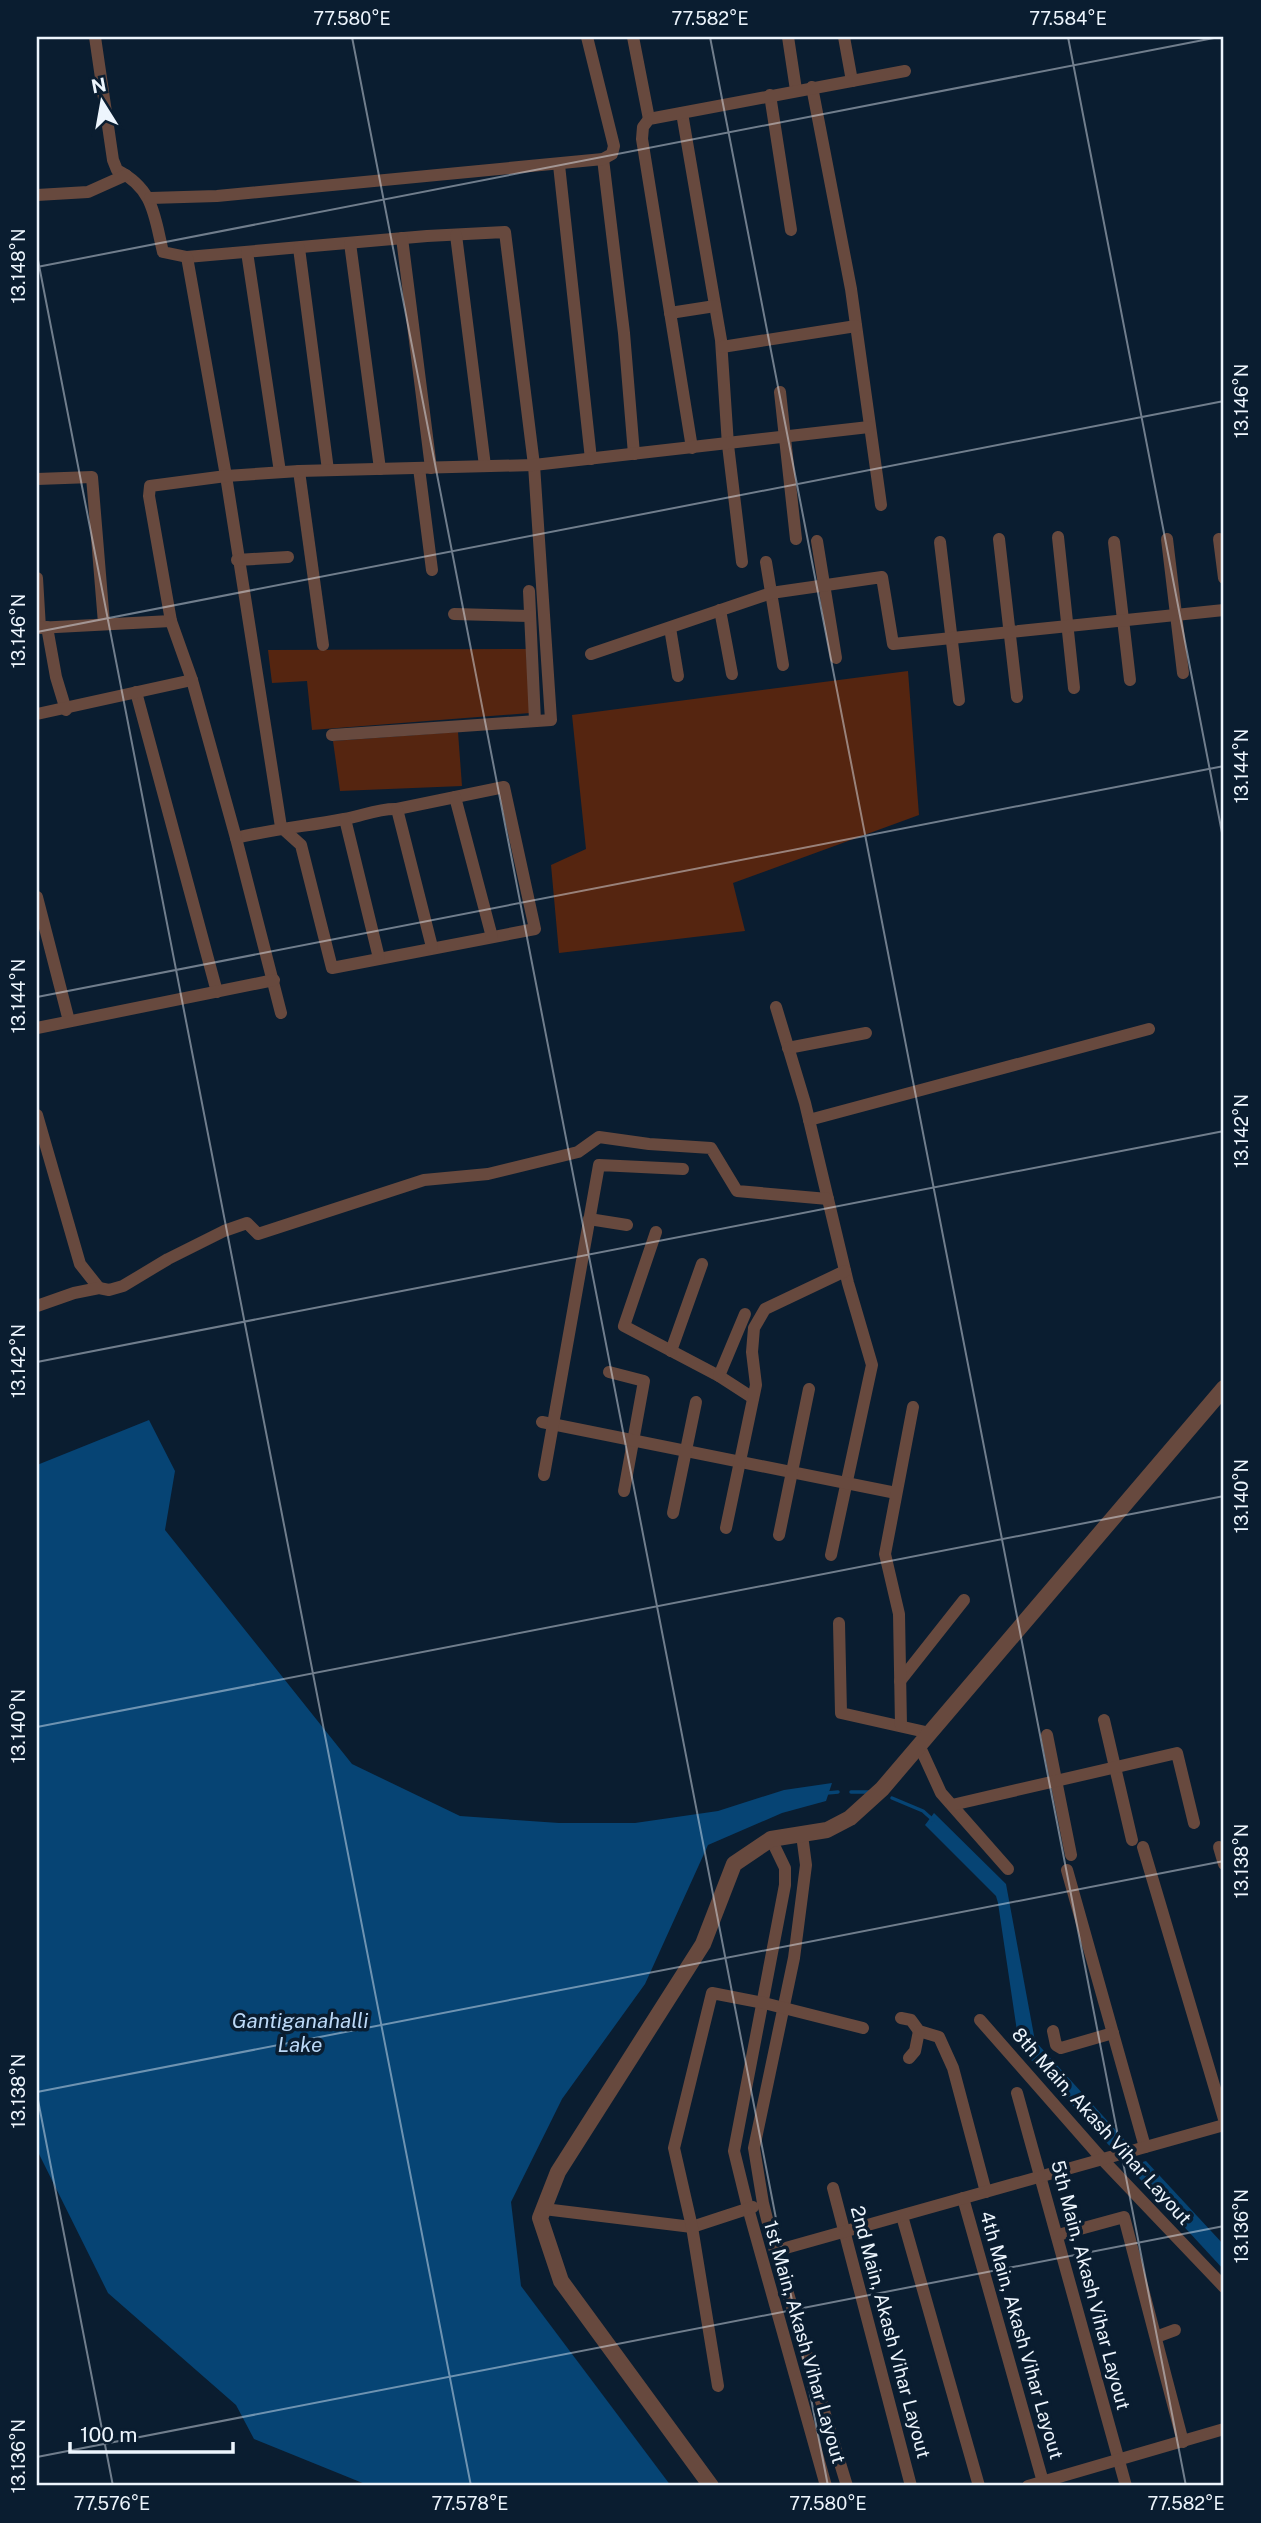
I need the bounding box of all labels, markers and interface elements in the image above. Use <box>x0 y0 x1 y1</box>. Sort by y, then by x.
text: 77.580°E <box>313 8 391 29</box>
text: 77.582°E <box>671 8 749 29</box>
text: 77.584°E <box>1029 8 1107 29</box>
north arrow <box>66 66 136 136</box>
text: N <box>89 73 108 98</box>
text: 13.148°N <box>8 229 29 303</box>
text: 13.146°N <box>1231 364 1252 438</box>
text: 13.146°N <box>8 594 29 668</box>
text: 13.144°N <box>1231 729 1252 803</box>
text: 13.144°N <box>8 959 29 1033</box>
text: 13.142°N <box>1231 1094 1252 1168</box>
text: 13.142°N <box>8 1324 29 1398</box>
text: 13.140°N <box>1231 1459 1252 1533</box>
text: 13.140°N <box>8 1689 29 1763</box>
text: 13.138°N <box>1231 1824 1252 1898</box>
water label: Gantiganahalli Lake <box>232 2008 368 2057</box>
street label: 8th Main, Akash Vihar Layout <box>1008 2023 1196 2229</box>
text: 13.138°N <box>8 2054 29 2128</box>
street label: 5th Main, Akash Vihar Layout <box>1047 2158 1135 2412</box>
text: 13.136°N <box>1231 2189 1252 2263</box>
street label: 2nd Main, Akash Vihar Layout <box>847 2203 935 2461</box>
street label: 4th Main, Akash Vihar Layout <box>976 2208 1068 2462</box>
street label: 1st Main, Akash Vihar Layout <box>760 2218 850 2466</box>
scale bar <box>70 2411 233 2455</box>
text: 13.136°N <box>8 2419 29 2493</box>
text: 100 m <box>80 2422 137 2447</box>
text: 77.576°E <box>74 2493 150 2514</box>
text: 77.578°E <box>432 2493 508 2514</box>
text: 77.580°E <box>789 2493 867 2514</box>
text: 77.582°E <box>1147 2493 1225 2514</box>

